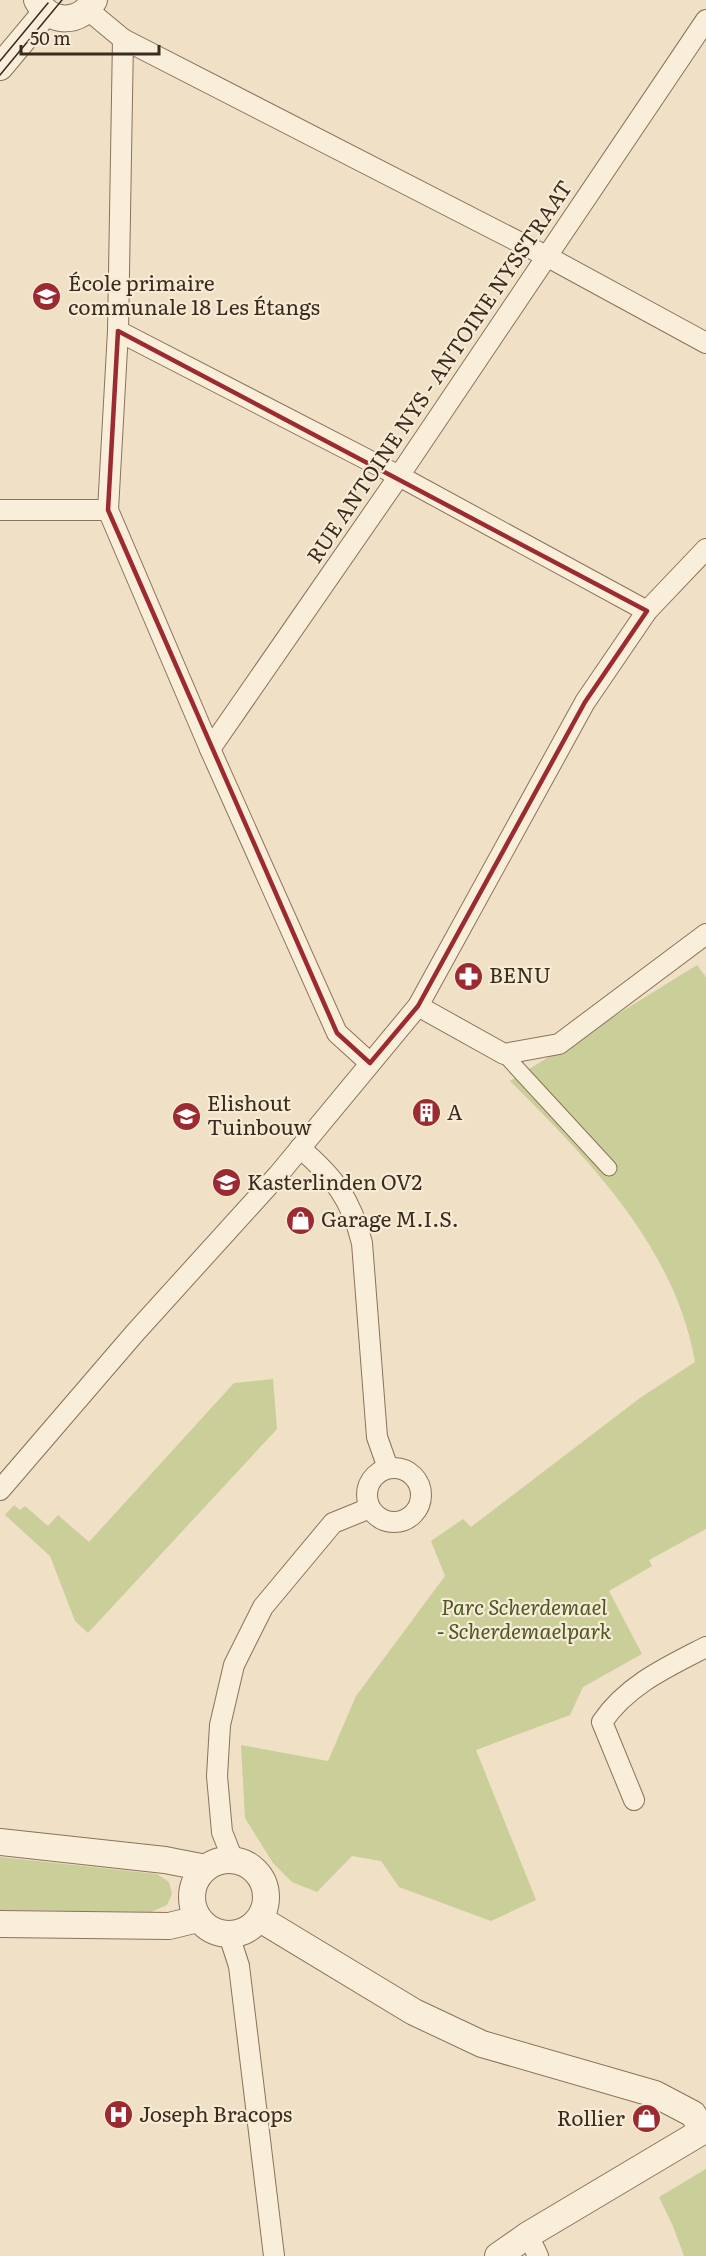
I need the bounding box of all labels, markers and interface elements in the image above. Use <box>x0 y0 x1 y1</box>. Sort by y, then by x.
scale bar <box>21 18 159 56</box>
text: 50 m <box>30 24 71 51</box>
street label: RUE ANTOINE NYS - ANTOINE NYSSTRAAT <box>298 173 578 568</box>
place label: École primaire communale 18 Les Étangs <box>68 266 320 321</box>
school or university icon: École primaire communale 18 Les Étangs <box>31 280 63 312</box>
place label: BENU <box>489 958 551 989</box>
pharmacy icon: BENU <box>452 960 484 992</box>
place label: Elishout Tuinbouw <box>207 1086 312 1141</box>
place label: A <box>447 1095 463 1126</box>
building icon: A <box>410 1097 442 1129</box>
school or university icon: Elishout Tuinbouw <box>170 1100 202 1132</box>
place label: Kasterlinden OV2 <box>247 1165 422 1196</box>
school or university icon: Kasterlinden OV2 <box>210 1167 242 1199</box>
place label: Garage M.I.S. <box>321 1202 459 1233</box>
shop icon: Garage M.I.S. <box>284 1204 316 1236</box>
park label: Parc Scherdemael - Scherdemaelpark <box>437 1590 612 1645</box>
place label: Joseph Bracops <box>139 2097 292 2128</box>
hospital icon: Joseph Bracops <box>102 2099 134 2131</box>
place label: Rollier <box>557 2101 625 2132</box>
shop icon: Rollier <box>630 2103 662 2135</box>

